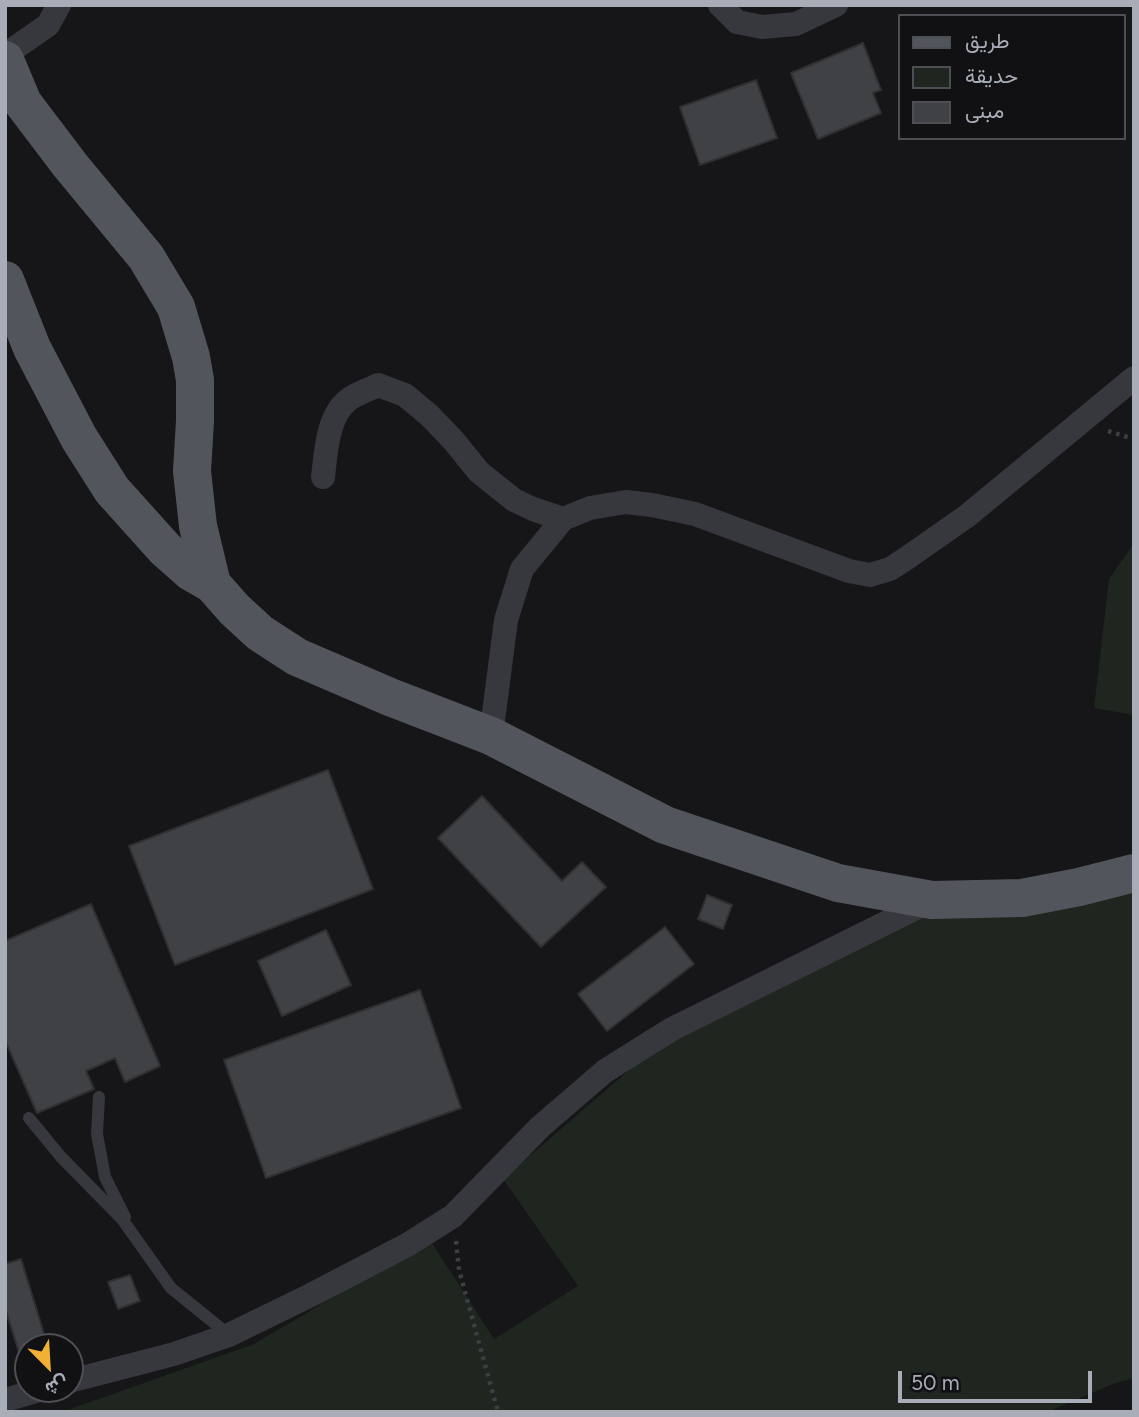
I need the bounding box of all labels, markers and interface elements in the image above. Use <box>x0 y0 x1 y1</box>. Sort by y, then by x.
legend <box>898 14 1125 140</box>
text: طريق <box>965 28 1010 53</box>
text: حديقة <box>965 63 1018 88</box>
text: مبنى <box>965 98 1004 123</box>
north arrow <box>14 1333 84 1403</box>
scale bar <box>901 1358 1095 1402</box>
text: 50 m <box>911 1370 960 1395</box>
text: ش <box>42 1371 72 1401</box>

